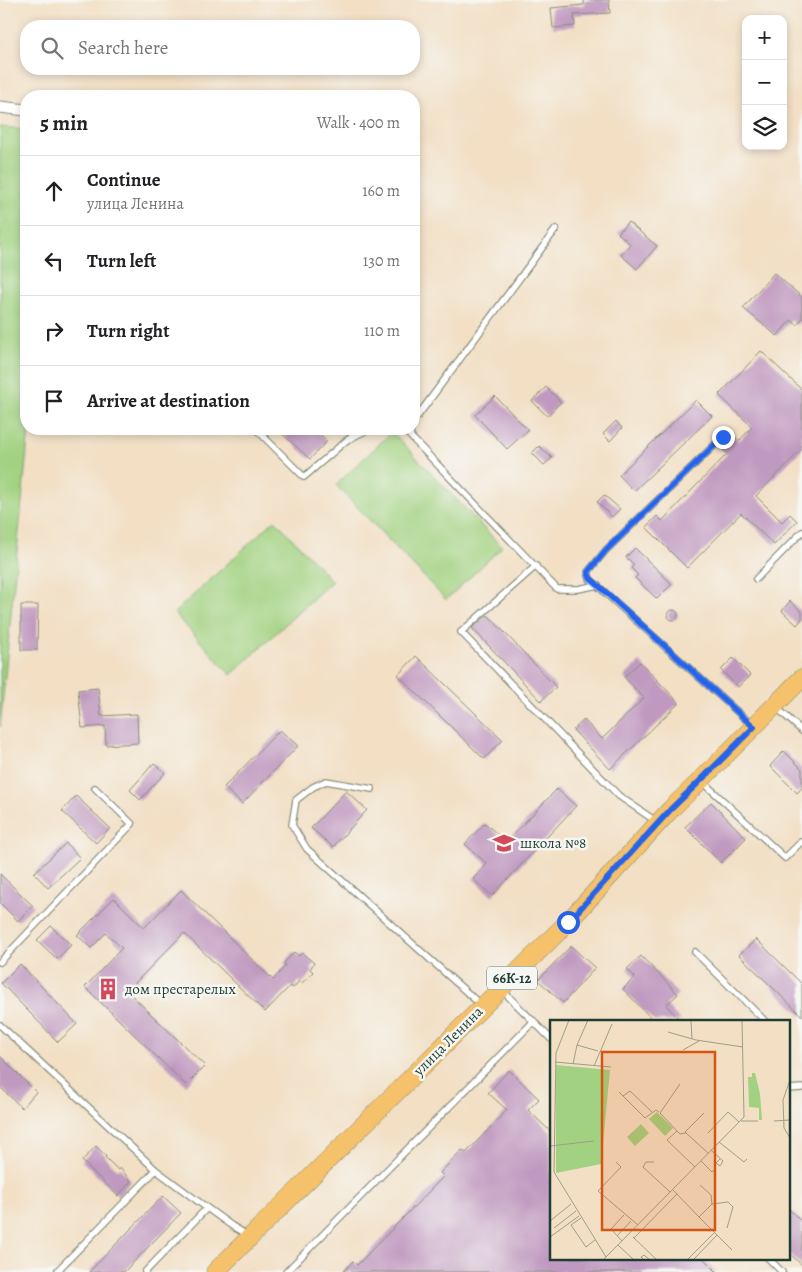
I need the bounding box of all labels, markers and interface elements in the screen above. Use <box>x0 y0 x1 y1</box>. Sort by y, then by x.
map controls <box>742 15 787 150</box>
button: + <box>742 15 787 60</box>
search box <box>20 20 420 75</box>
icon: search <box>38 34 66 62</box>
text: Search here <box>78 35 168 61</box>
button: − <box>742 60 787 105</box>
button: layers <box>742 105 787 150</box>
text: 5 min <box>40 109 88 137</box>
text: Walk · 400 m <box>317 112 400 134</box>
text: Continue <box>87 167 161 193</box>
icon: ahead <box>40 177 68 205</box>
text: 160 m <box>362 180 400 202</box>
text: улица Ленина <box>87 193 184 215</box>
icon: left <box>40 247 68 275</box>
text: Turn left <box>87 248 156 274</box>
text: 130 m <box>363 250 400 272</box>
icon: right <box>40 317 68 345</box>
text: Turn right <box>87 318 169 344</box>
text: 110 m <box>364 320 400 342</box>
icon: arrive <box>40 387 68 415</box>
text: Arrive at destination <box>87 388 250 414</box>
route end <box>712 426 735 449</box>
school or university icon: школа №8 <box>491 830 517 856</box>
place label: школа №8 <box>520 833 586 853</box>
route start <box>557 911 580 934</box>
road number: 66К-12 <box>487 966 537 990</box>
building icon: дом престарелых <box>95 976 121 1002</box>
place label: дом престарелых <box>124 979 236 999</box>
street label: улица Ленина <box>408 1002 487 1081</box>
inset map <box>550 1020 790 1260</box>

